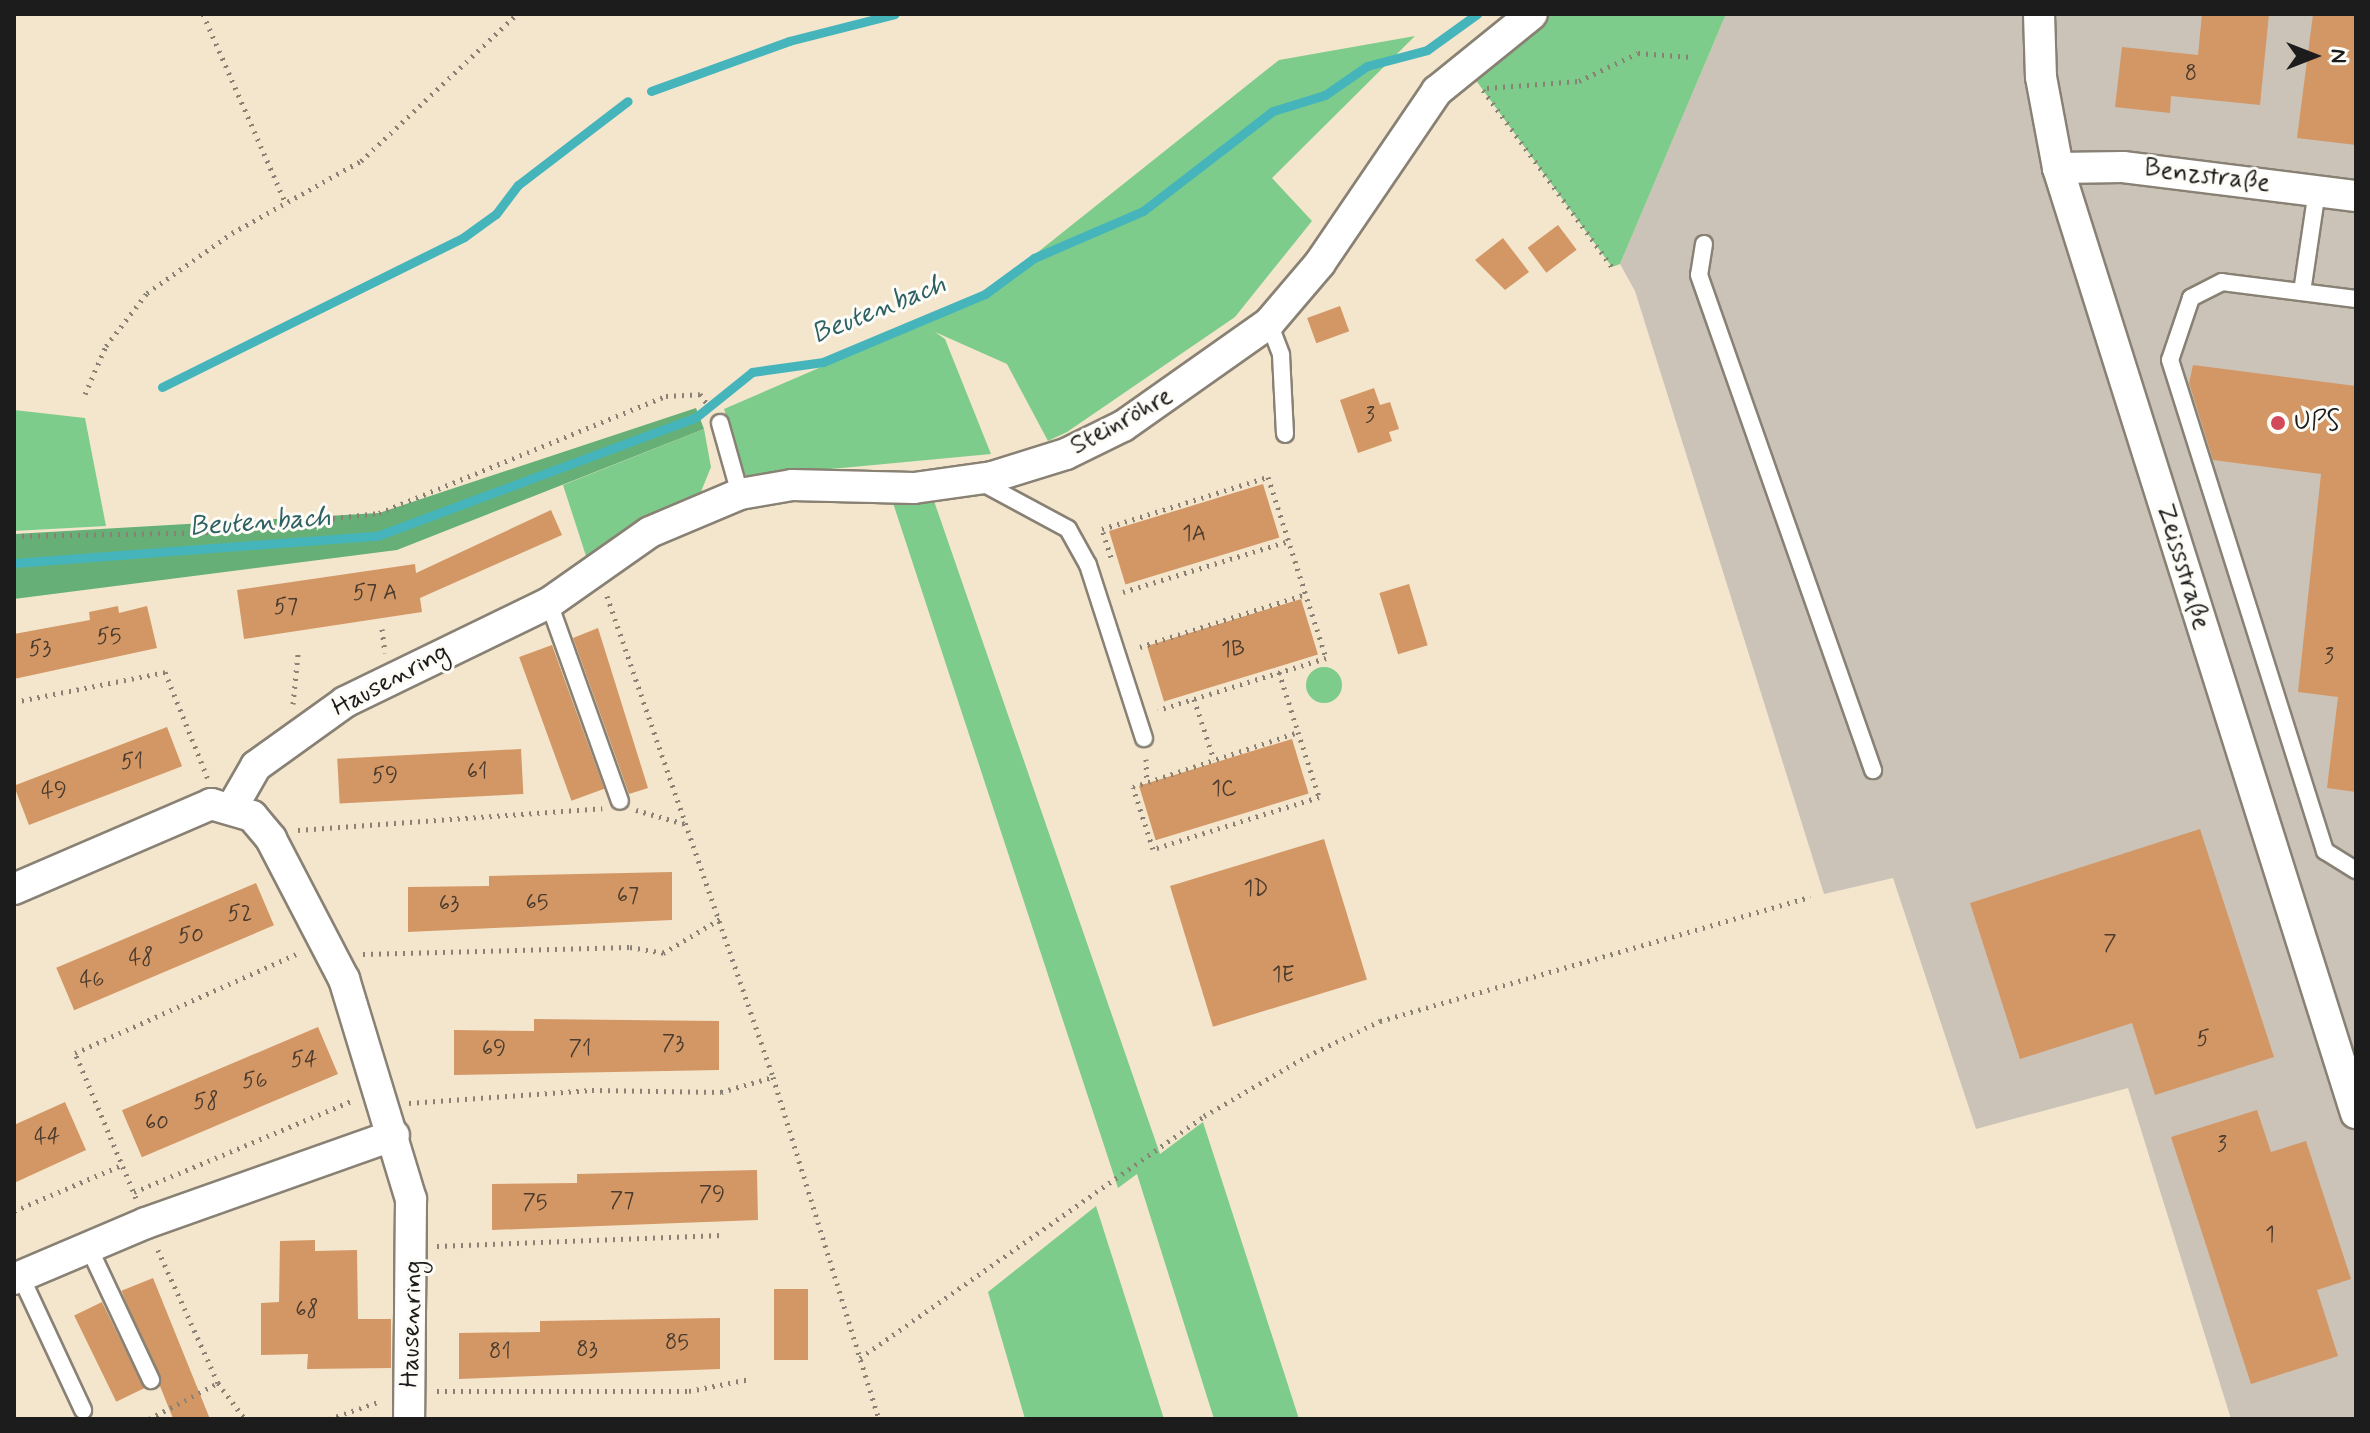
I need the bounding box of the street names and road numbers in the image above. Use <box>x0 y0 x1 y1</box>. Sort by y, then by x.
street label: Benzstraße <box>2142 154 2272 200</box>
street label: Steinröhre <box>1066 381 1178 463</box>
street label: Zeissstraße <box>2148 500 2216 634</box>
street label: Hausenring <box>327 637 455 725</box>
street label: Hausenring <box>395 1260 431 1388</box>

